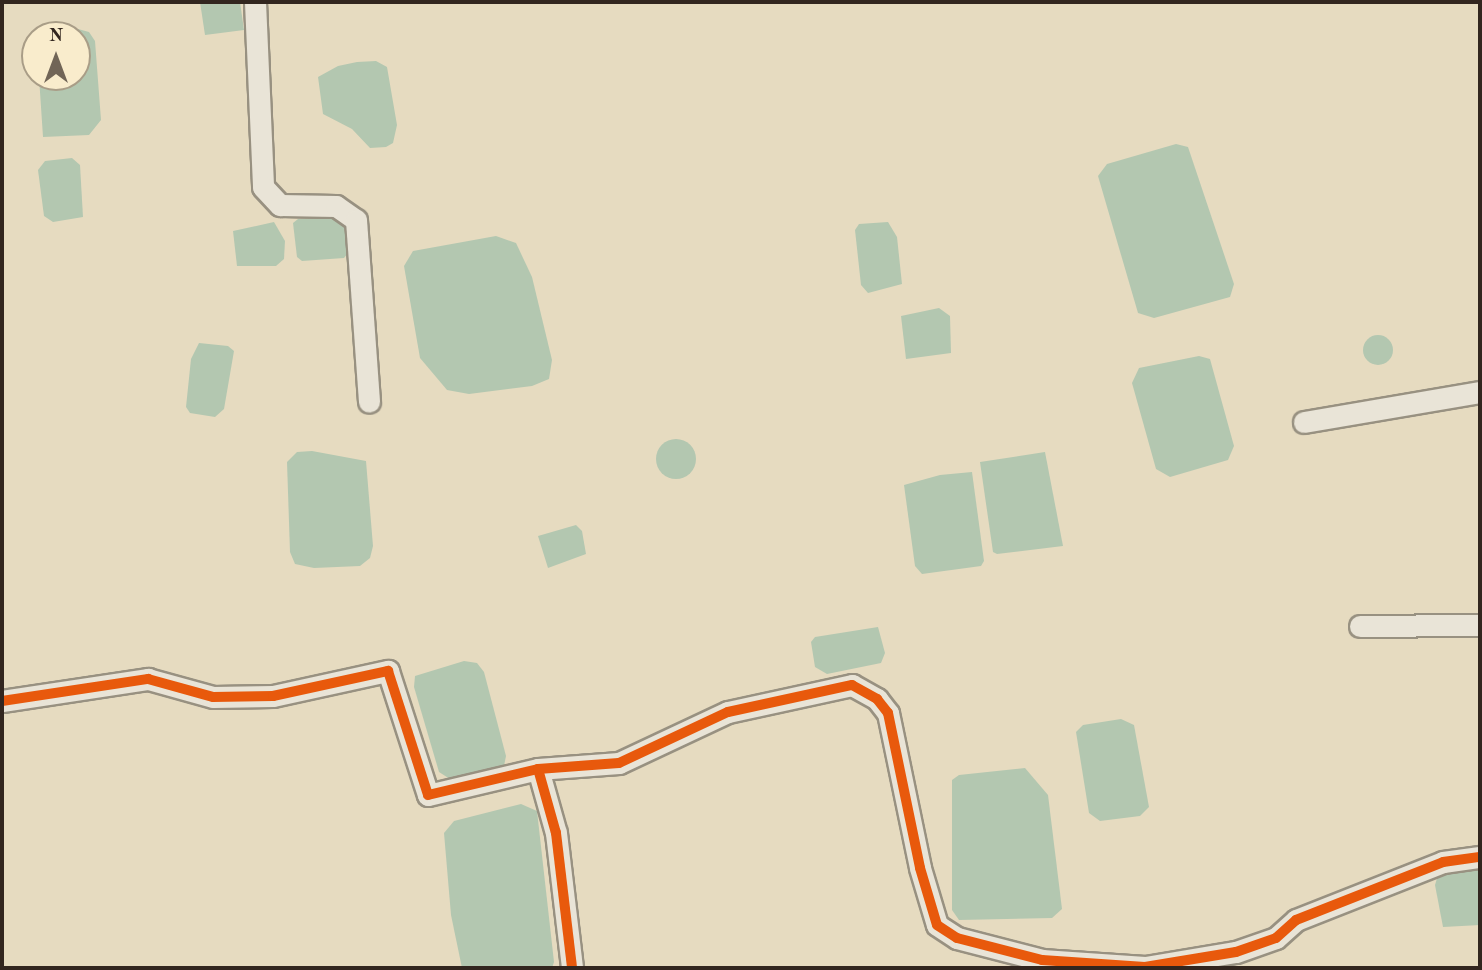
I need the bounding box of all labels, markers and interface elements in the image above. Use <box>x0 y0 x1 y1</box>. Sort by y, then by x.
north arrow <box>21 21 91 91</box>
text: N <box>49 27 63 46</box>

